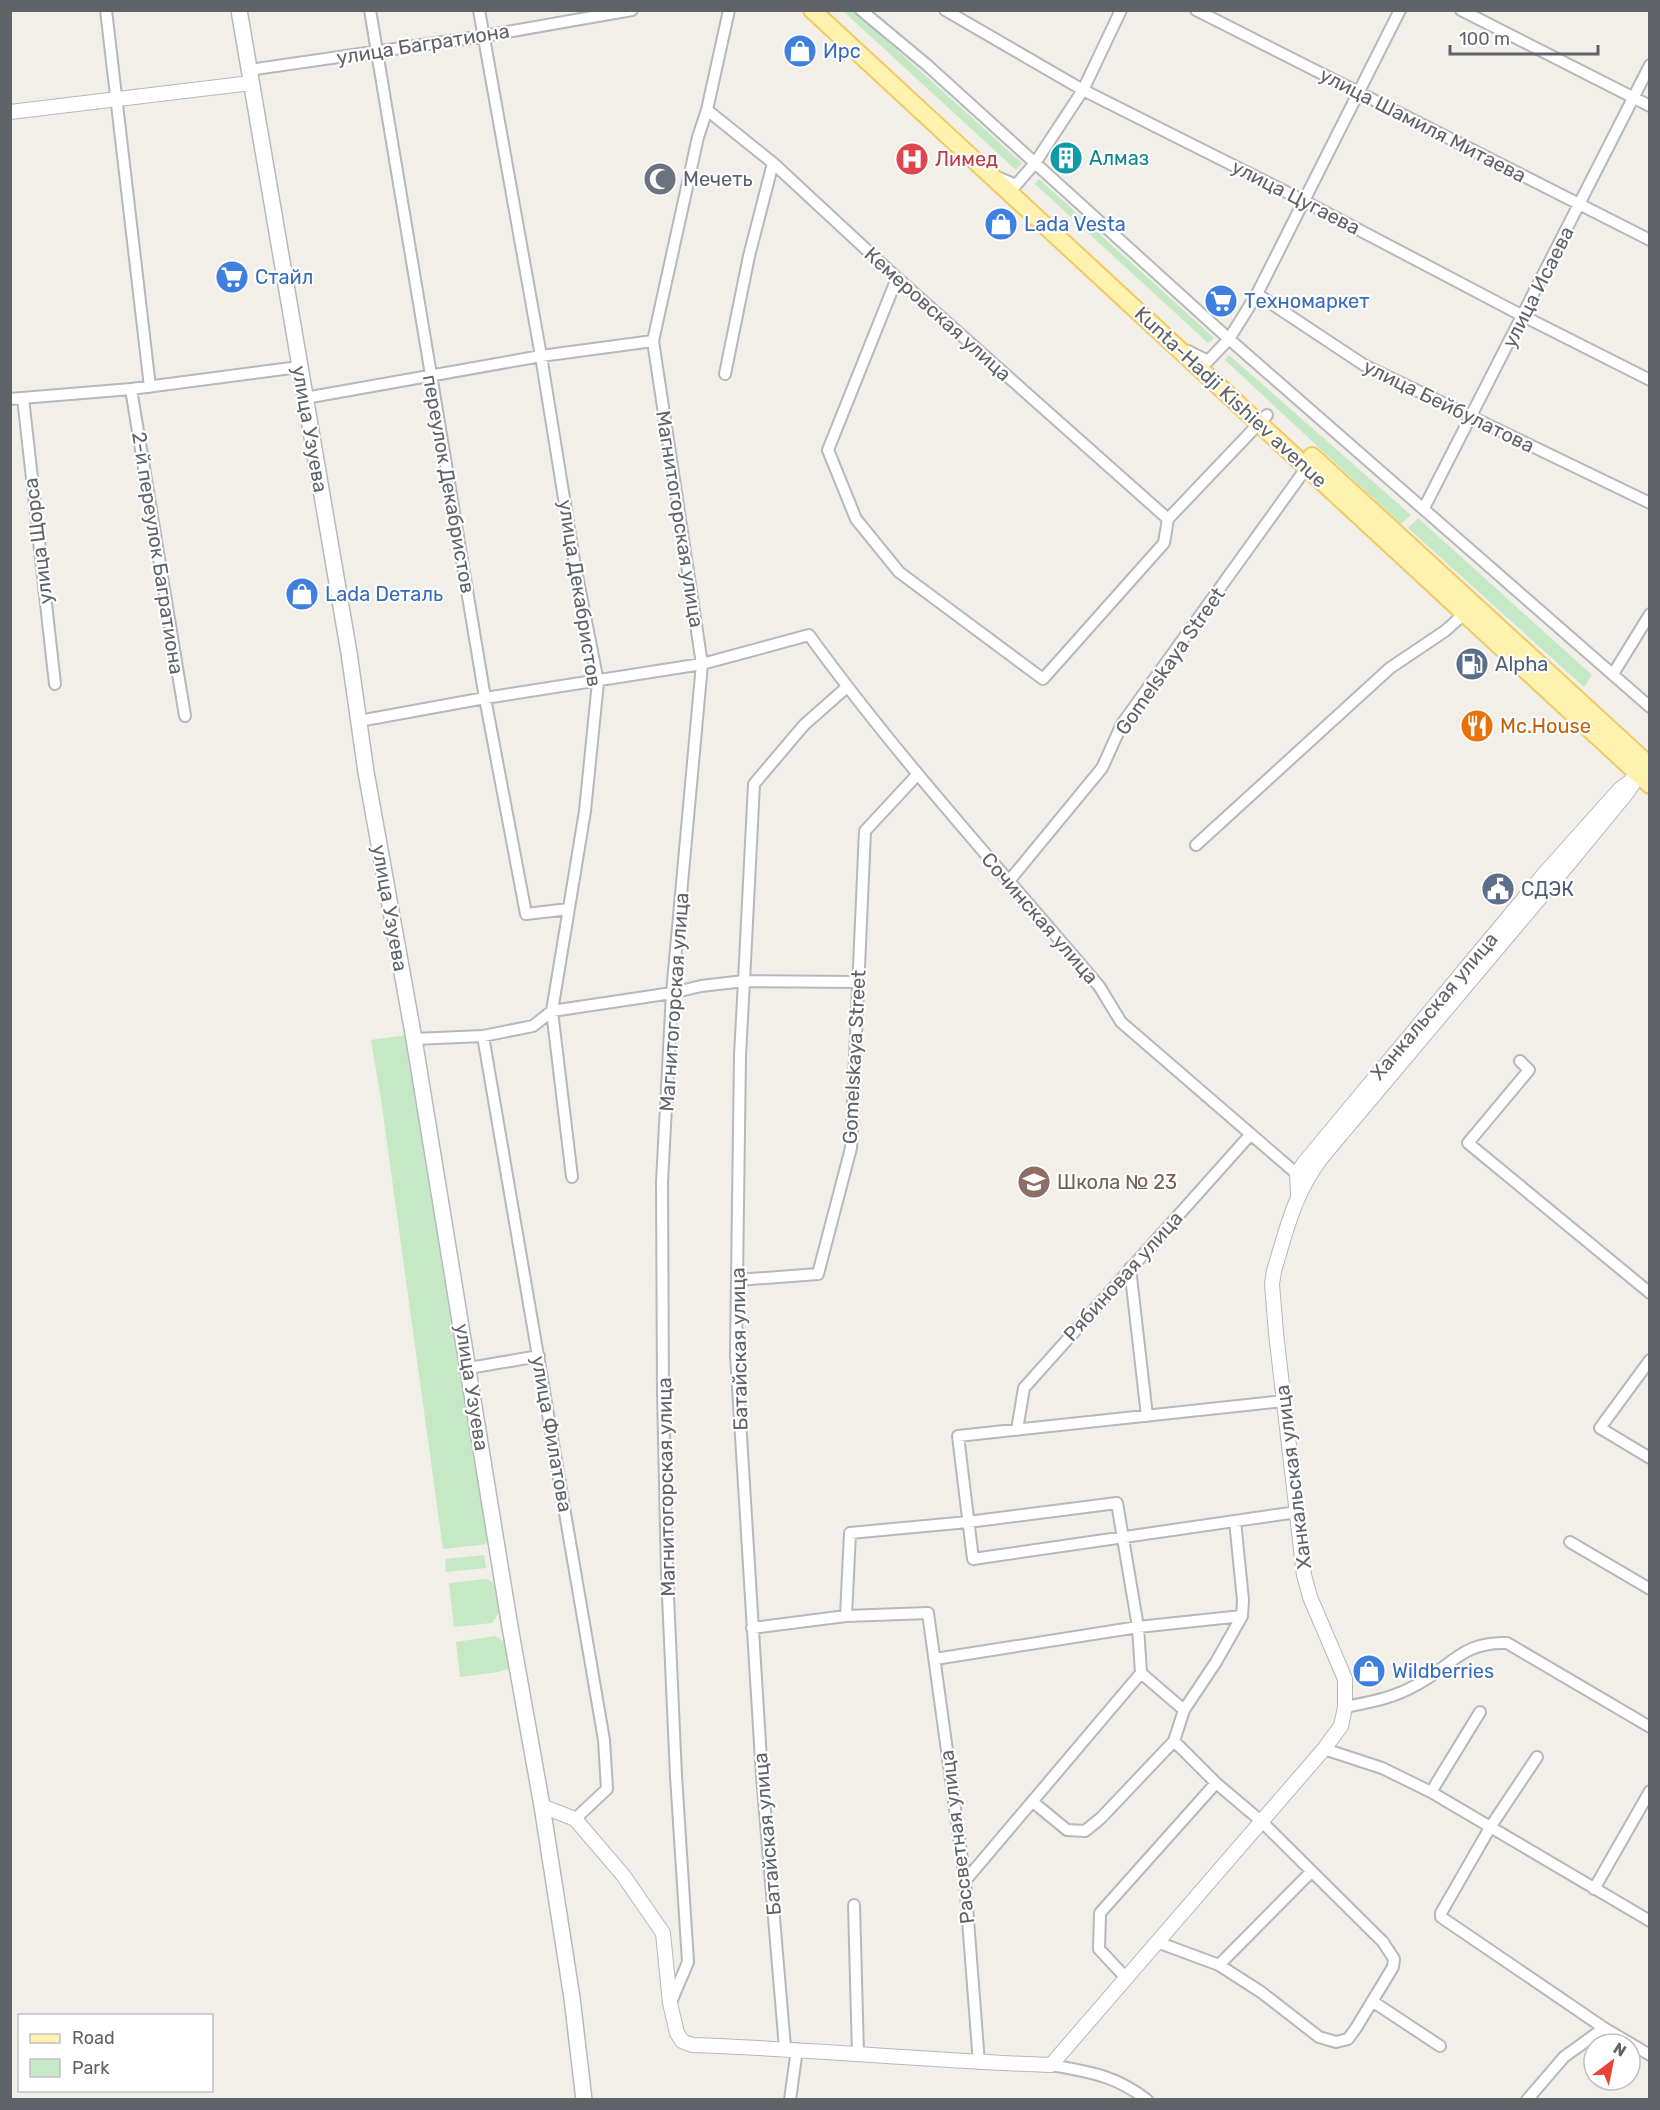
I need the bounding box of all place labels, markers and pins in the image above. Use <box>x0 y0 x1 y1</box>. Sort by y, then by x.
shop icon: Ирс <box>782 33 818 69</box>
place label: Ирс <box>823 39 861 63</box>
building icon: Алмаз <box>1048 140 1084 176</box>
hospital icon: Лимед <box>894 141 930 177</box>
place label: Алмаз <box>1089 146 1149 170</box>
place label: Лимед <box>935 147 998 171</box>
mosque icon: Мечеть <box>642 161 678 197</box>
place label: Мечеть <box>683 167 753 191</box>
shop icon: Lada Vesta <box>983 206 1019 242</box>
place label: Lada Vesta <box>1024 212 1126 236</box>
supermarket icon: Стайл <box>214 259 250 295</box>
place label: Стайл <box>255 265 313 289</box>
supermarket icon: Техномаркет <box>1203 283 1239 319</box>
place label: Техномаркет <box>1244 289 1370 313</box>
shop icon: Lada Dеталь <box>284 576 320 612</box>
place label: Lada Dеталь <box>325 582 443 606</box>
fuel station icon: Alpha <box>1454 646 1490 682</box>
place label: Alpha <box>1495 652 1548 676</box>
restaurant icon: Mc.House <box>1459 708 1495 744</box>
place label: Mc.House <box>1500 714 1591 738</box>
public building icon: СДЭК <box>1480 871 1516 907</box>
place label: СДЭК <box>1521 877 1574 901</box>
school or university icon: Школа № 23 <box>1016 1164 1052 1200</box>
place label: Школа № 23 <box>1057 1170 1177 1194</box>
shop icon: Wildberries <box>1351 1653 1387 1689</box>
place label: Wildberries <box>1392 1659 1494 1683</box>

